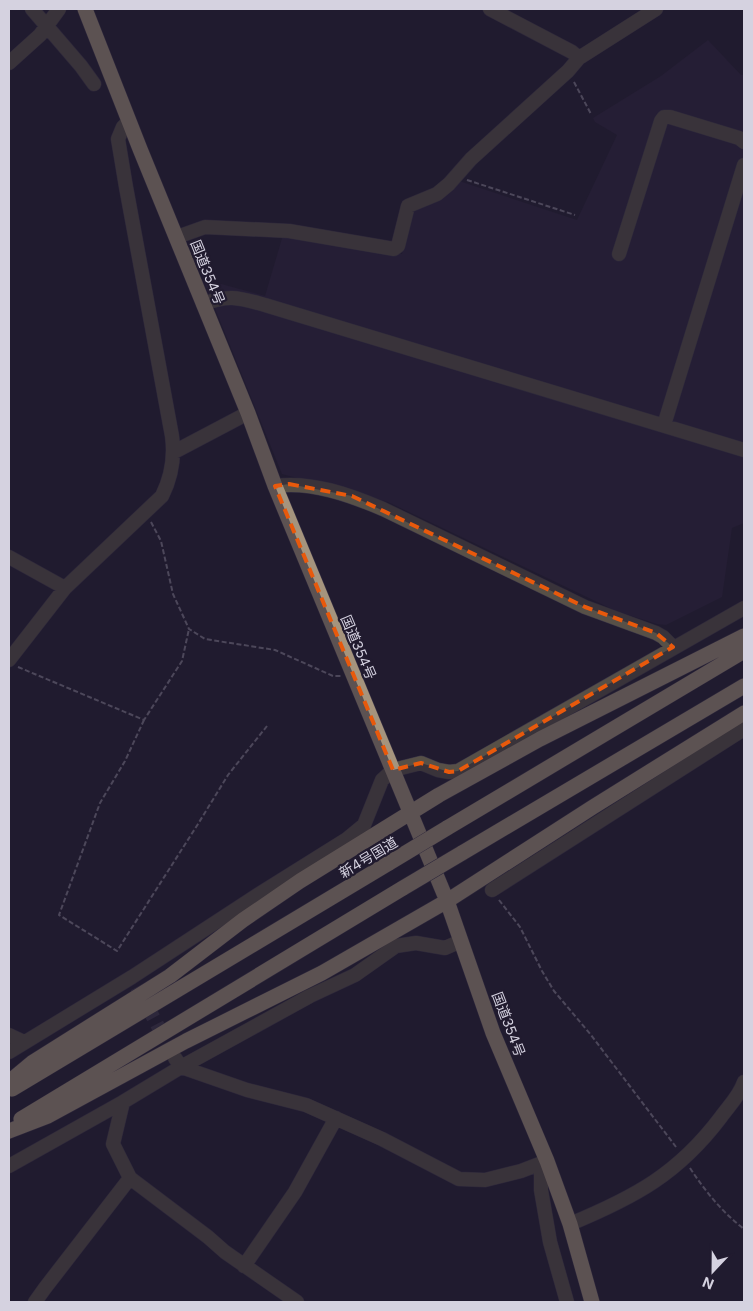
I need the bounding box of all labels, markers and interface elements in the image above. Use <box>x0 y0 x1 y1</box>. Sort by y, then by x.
street label: 国道354号 <box>187 237 229 307</box>
street label: 国道354号 <box>338 612 380 682</box>
street label: 新4号国道 <box>336 833 400 881</box>
street label: 国道354号 <box>489 989 529 1059</box>
north arrow <box>688 1246 738 1296</box>
text: N <box>700 1274 716 1293</box>

